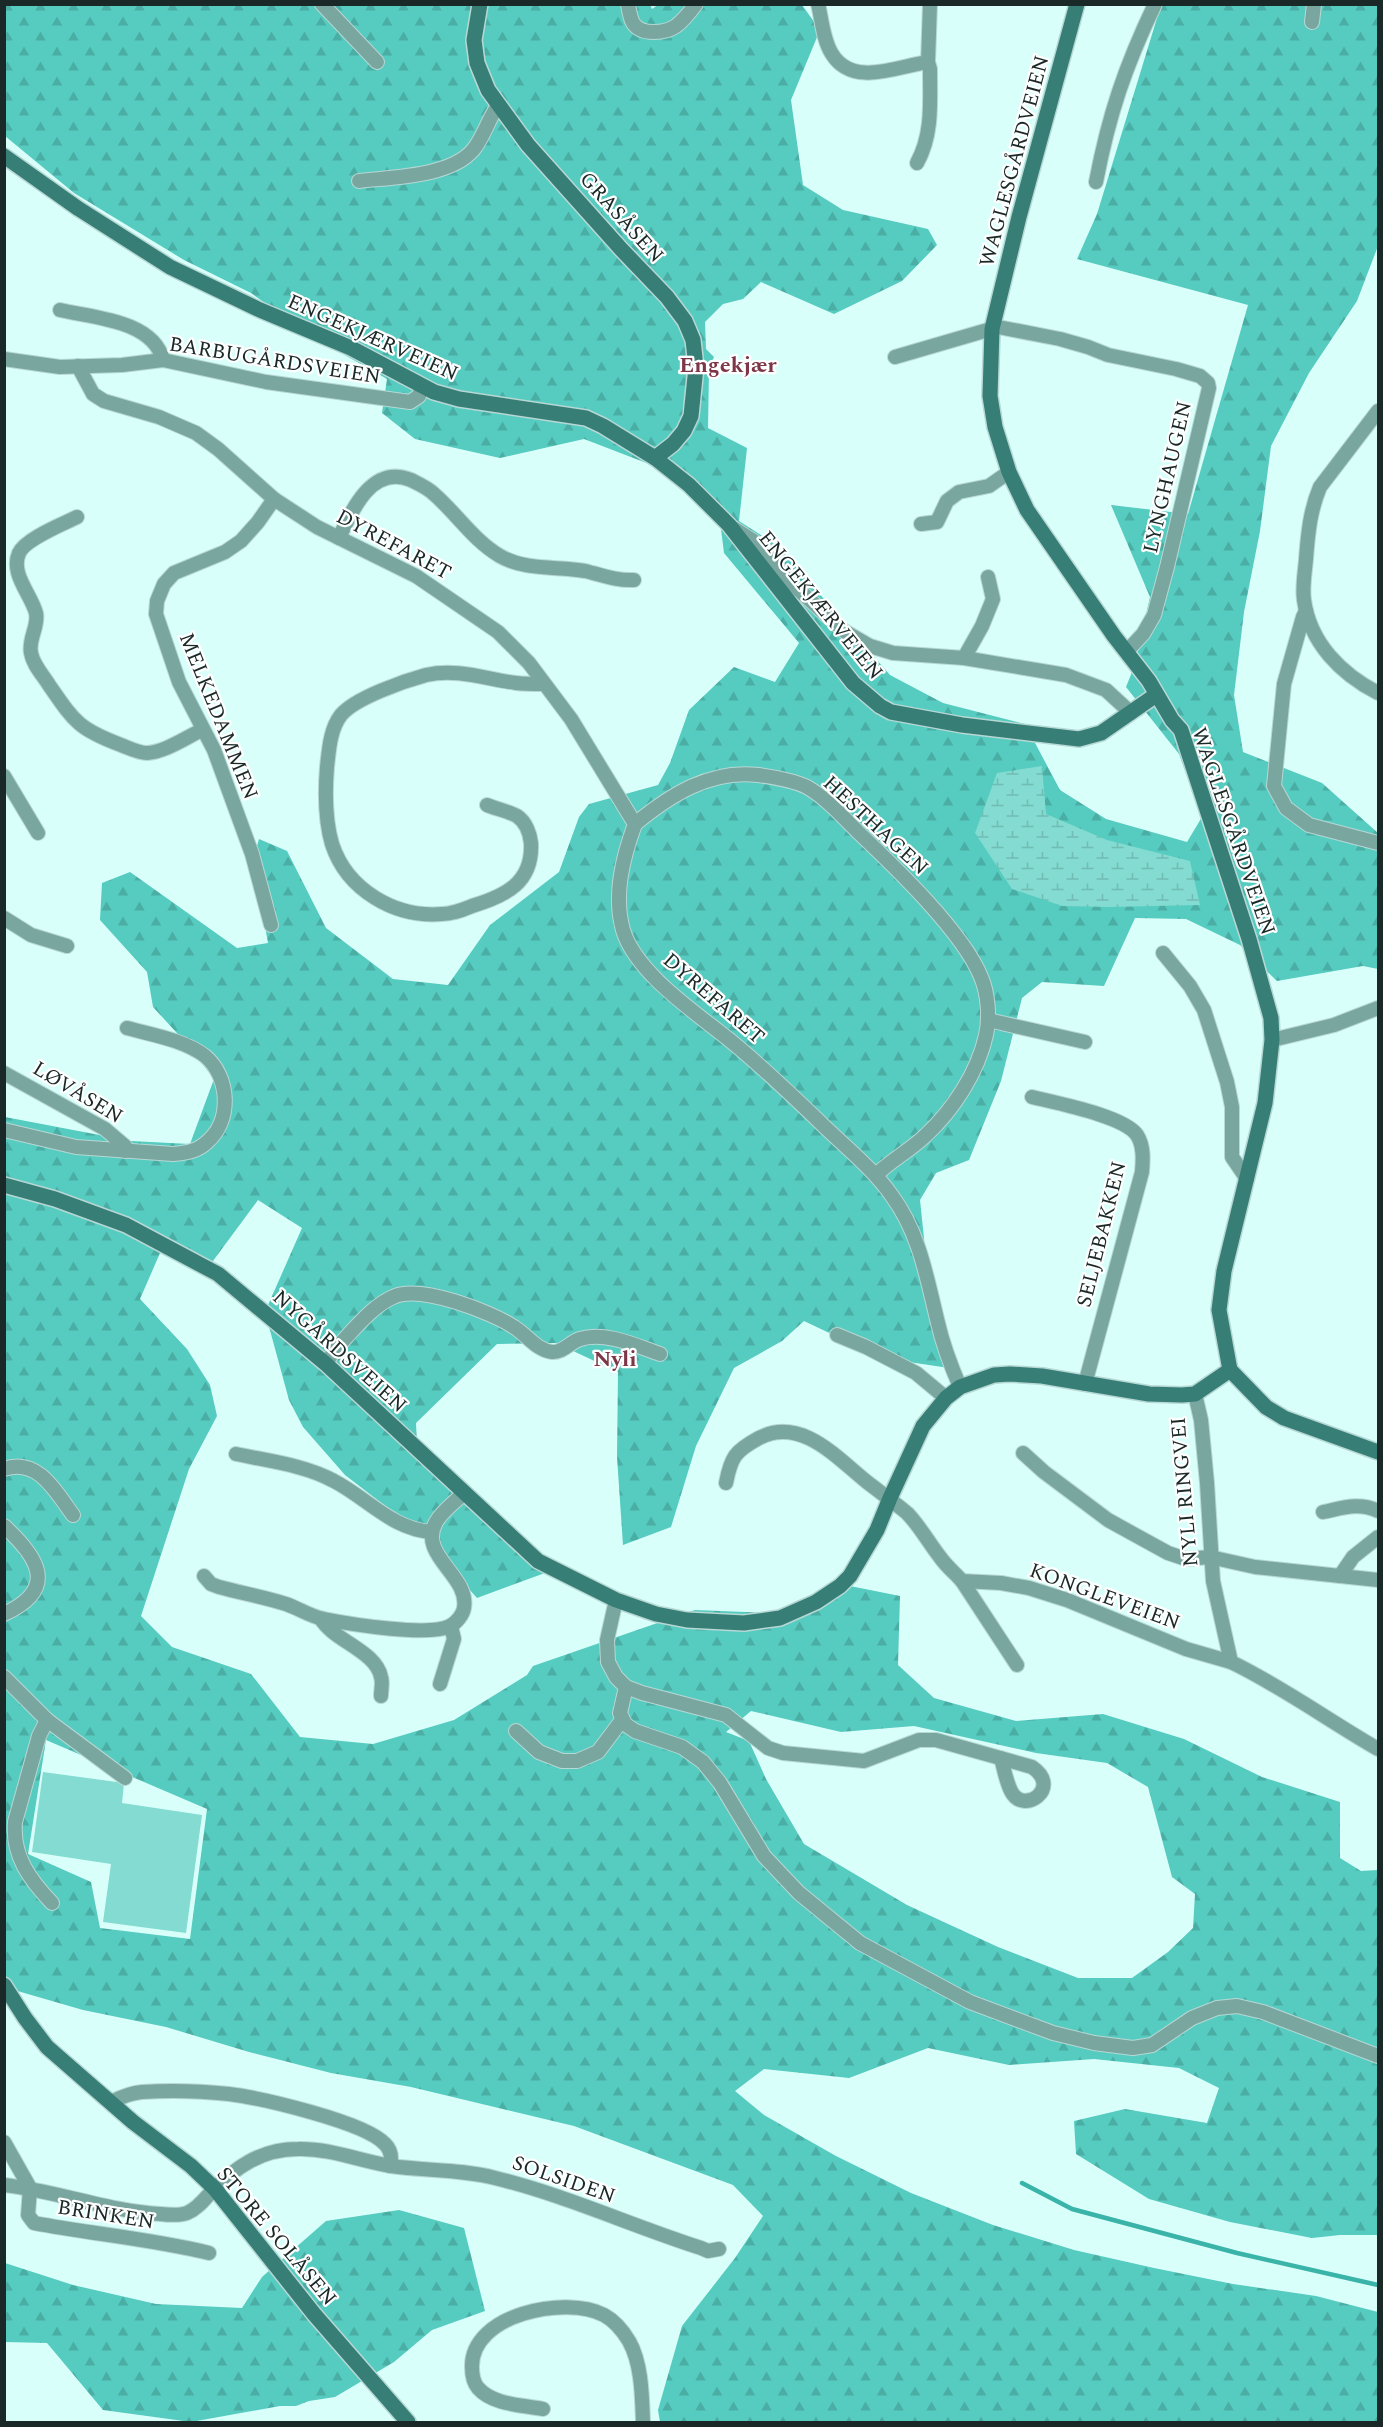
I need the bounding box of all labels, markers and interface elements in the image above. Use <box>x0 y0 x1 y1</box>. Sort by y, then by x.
street label: WAGLESGÅRDVEIEN <box>971 52 1059 271</box>
street label: GRASÅSEN <box>571 165 671 271</box>
street label: ENGEKJÆRVEIEN <box>282 286 463 390</box>
street label: BARBUGÅRDSVEIEN <box>167 328 383 394</box>
district label: Engekjær <box>679 349 777 382</box>
street label: LYNGHAUGEN <box>1135 398 1201 556</box>
street label: DYREFARET <box>330 501 457 589</box>
street label: ENGEKJÆRVEIEN <box>750 524 891 687</box>
street label: MELKEDAMMEN <box>170 628 266 805</box>
street label: WAGLESGÅRDVEIEN <box>1182 723 1284 940</box>
street label: HESTHAGEN <box>815 768 936 883</box>
street label: DYREFARET <box>655 945 772 1052</box>
street label: LØVÅSEN <box>26 1053 129 1133</box>
street label: SELJEBAKKEN <box>1068 1158 1136 1311</box>
street label: NYGÅRDSVEIEN <box>265 1282 414 1421</box>
district label: Nyli <box>594 1343 636 1376</box>
street label: NYLI RINGVEI <box>1163 1416 1207 1568</box>
street label: KONGLEVEIEN <box>1025 1555 1185 1639</box>
street label: SOLSIDEN <box>508 2147 620 2213</box>
street label: STORE SOLÅSEN <box>208 2160 344 2313</box>
street label: BRINKEN <box>55 2192 157 2238</box>

